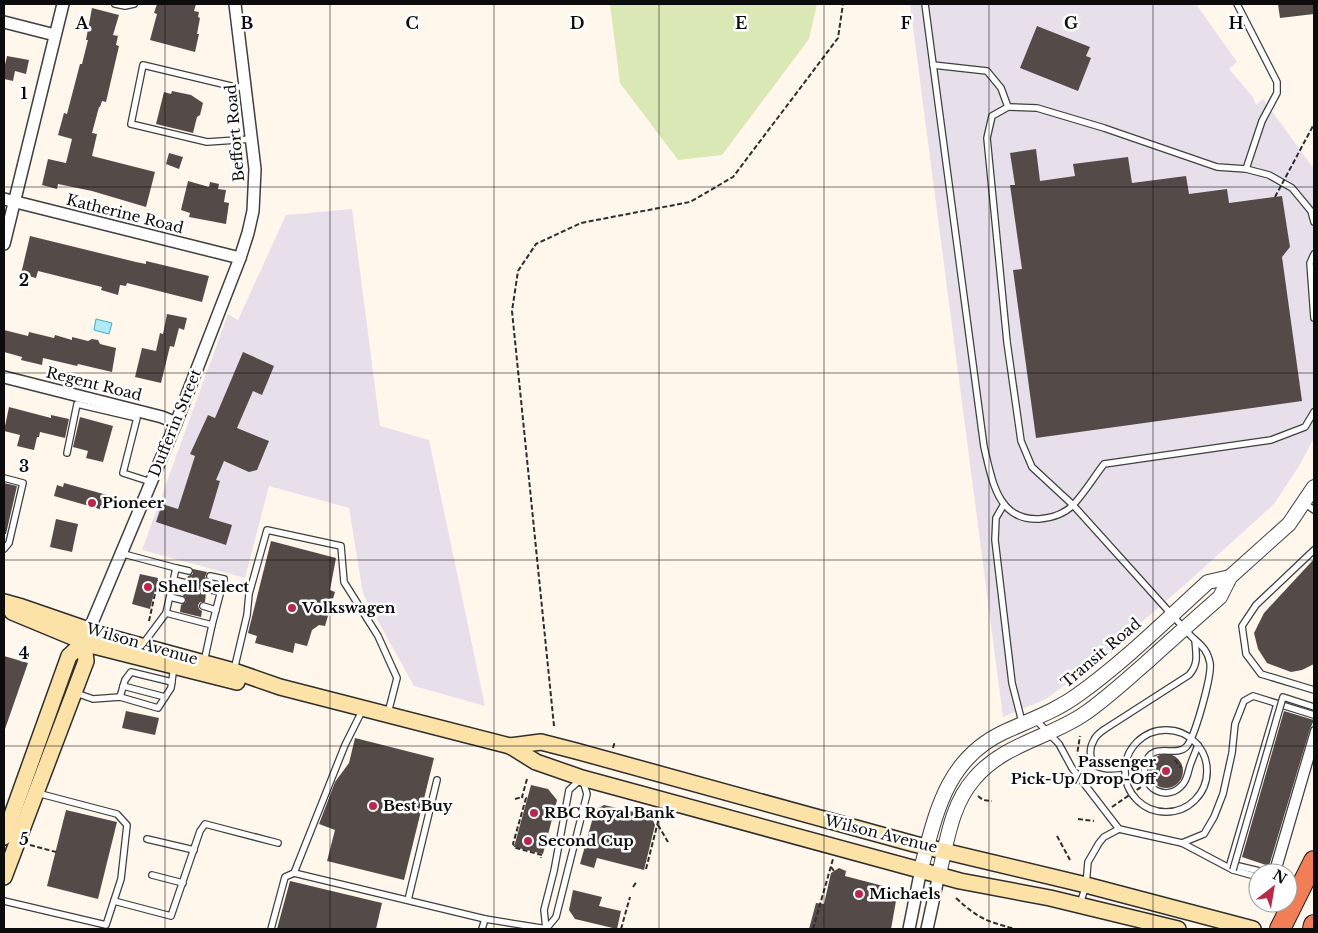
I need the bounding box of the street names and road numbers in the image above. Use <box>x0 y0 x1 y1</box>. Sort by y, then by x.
street label: Beffort Road <box>221 84 248 183</box>
street label: Katherine Road <box>65 190 186 237</box>
street label: Regent Road <box>44 362 144 405</box>
street label: Dufferin Street <box>144 366 205 480</box>
street label: Transit Road <box>1057 614 1145 692</box>
street label: Wilson Avenue <box>83 618 200 669</box>
street label: Wilson Avenue <box>822 810 939 857</box>

